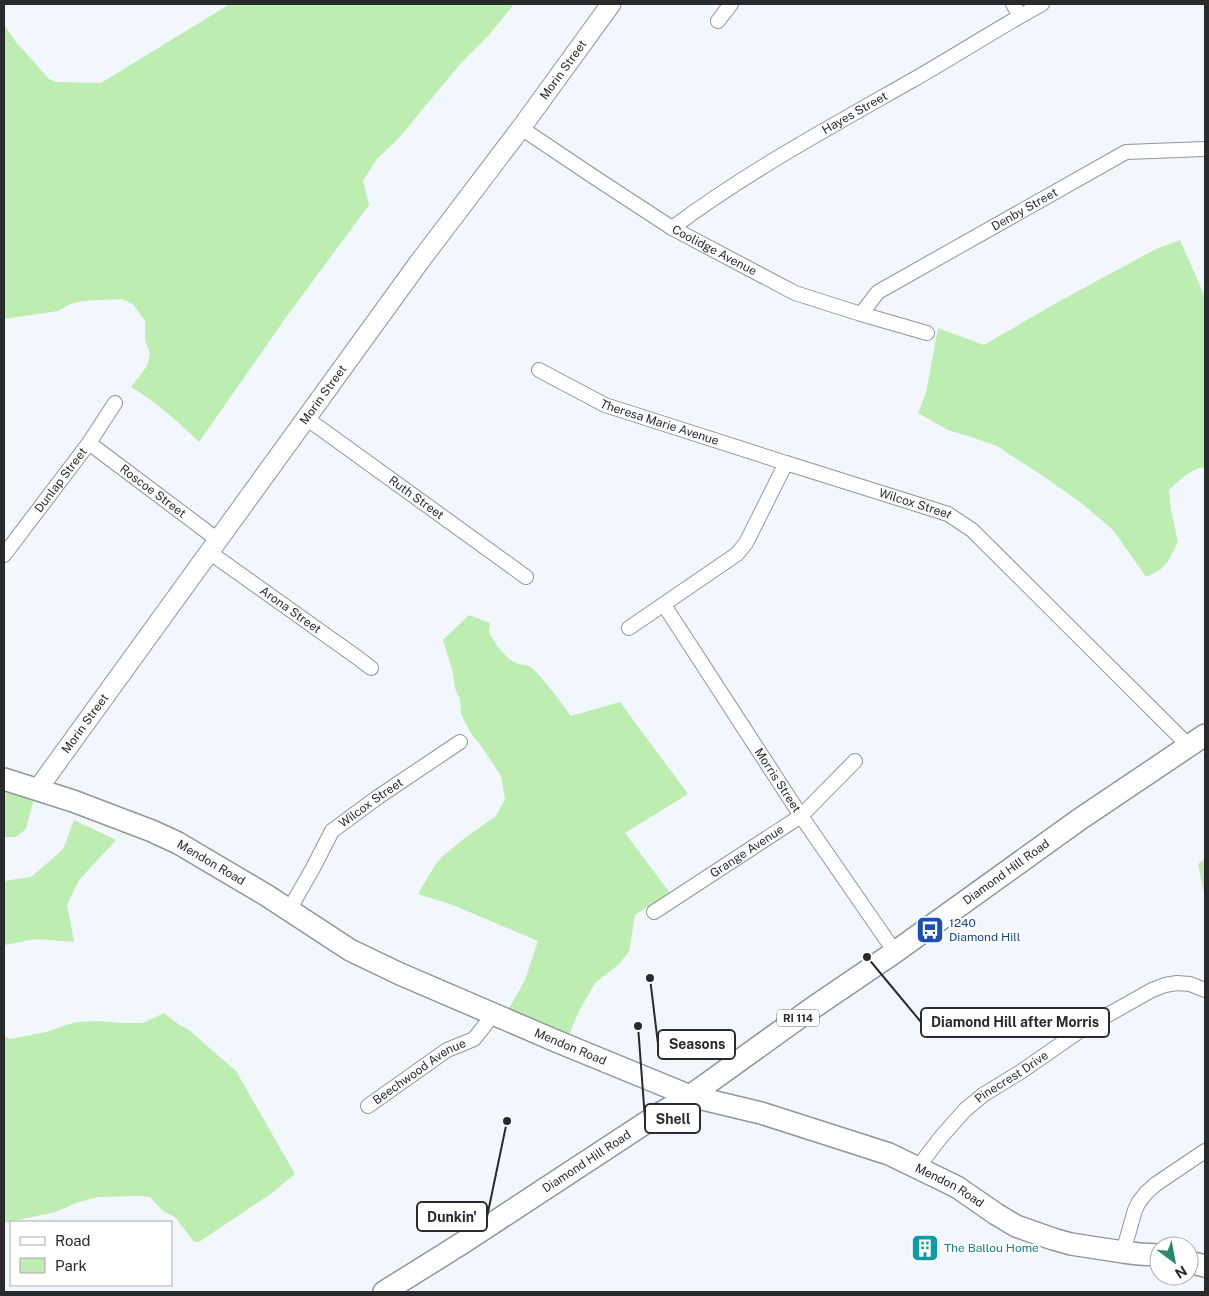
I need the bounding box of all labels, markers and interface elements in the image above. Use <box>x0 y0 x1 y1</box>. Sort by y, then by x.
street label: Morin Street <box>537 37 590 102</box>
street label: Hayes Street <box>820 89 890 137</box>
street label: Denby Street <box>989 185 1060 233</box>
street label: Coolidge Avenue <box>670 222 759 279</box>
street label: Morin Street <box>297 362 350 427</box>
street label: Theresa Marie Avenue <box>598 397 721 448</box>
street label: Dunlap Street <box>32 445 90 515</box>
street label: Roscoe Street <box>117 462 189 521</box>
street label: Ruth Street <box>386 473 447 522</box>
street label: Wilcox Street <box>877 486 955 522</box>
street label: Arona Street <box>257 584 324 637</box>
street label: Morin Street <box>59 691 111 756</box>
street label: Morris Street <box>752 746 804 815</box>
street label: Wilcox Street <box>336 775 406 831</box>
street label: Grange Avenue <box>707 822 787 880</box>
street label: Diamond Hill Road <box>960 836 1052 908</box>
street label: Mendon Road <box>175 837 248 888</box>
bus stop icon: 1240 Diamond Hill <box>915 915 945 945</box>
place label: 1240 Diamond Hill <box>949 916 1021 944</box>
callout: Diamond Hill after Morris <box>921 1008 1109 1037</box>
road number: RI 114 <box>777 1010 819 1026</box>
text: Diamond Hill after Morris <box>931 1014 1099 1030</box>
street label: Mendon Road <box>532 1026 608 1068</box>
callout: Seasons <box>658 1030 735 1059</box>
street label: Beechwood Avenue <box>370 1036 468 1107</box>
text: Seasons <box>669 1036 725 1052</box>
street label: Pinecrest Drive <box>972 1048 1051 1106</box>
callout: Shell <box>645 1104 700 1133</box>
text: Shell <box>655 1111 691 1127</box>
street label: Diamond Hill Road <box>540 1127 633 1196</box>
street label: Mendon Road <box>913 1161 986 1210</box>
callout: Dunkin' <box>417 1202 487 1231</box>
text: Dunkin' <box>427 1209 477 1225</box>
legend <box>10 1221 172 1286</box>
text: Road <box>55 1232 91 1249</box>
building icon: The Ballou Home <box>910 1233 940 1263</box>
north arrow <box>1149 1236 1199 1286</box>
place label: The Ballou Home <box>944 1241 1039 1255</box>
text: Park <box>55 1257 87 1274</box>
text: N <box>1172 1262 1190 1282</box>

